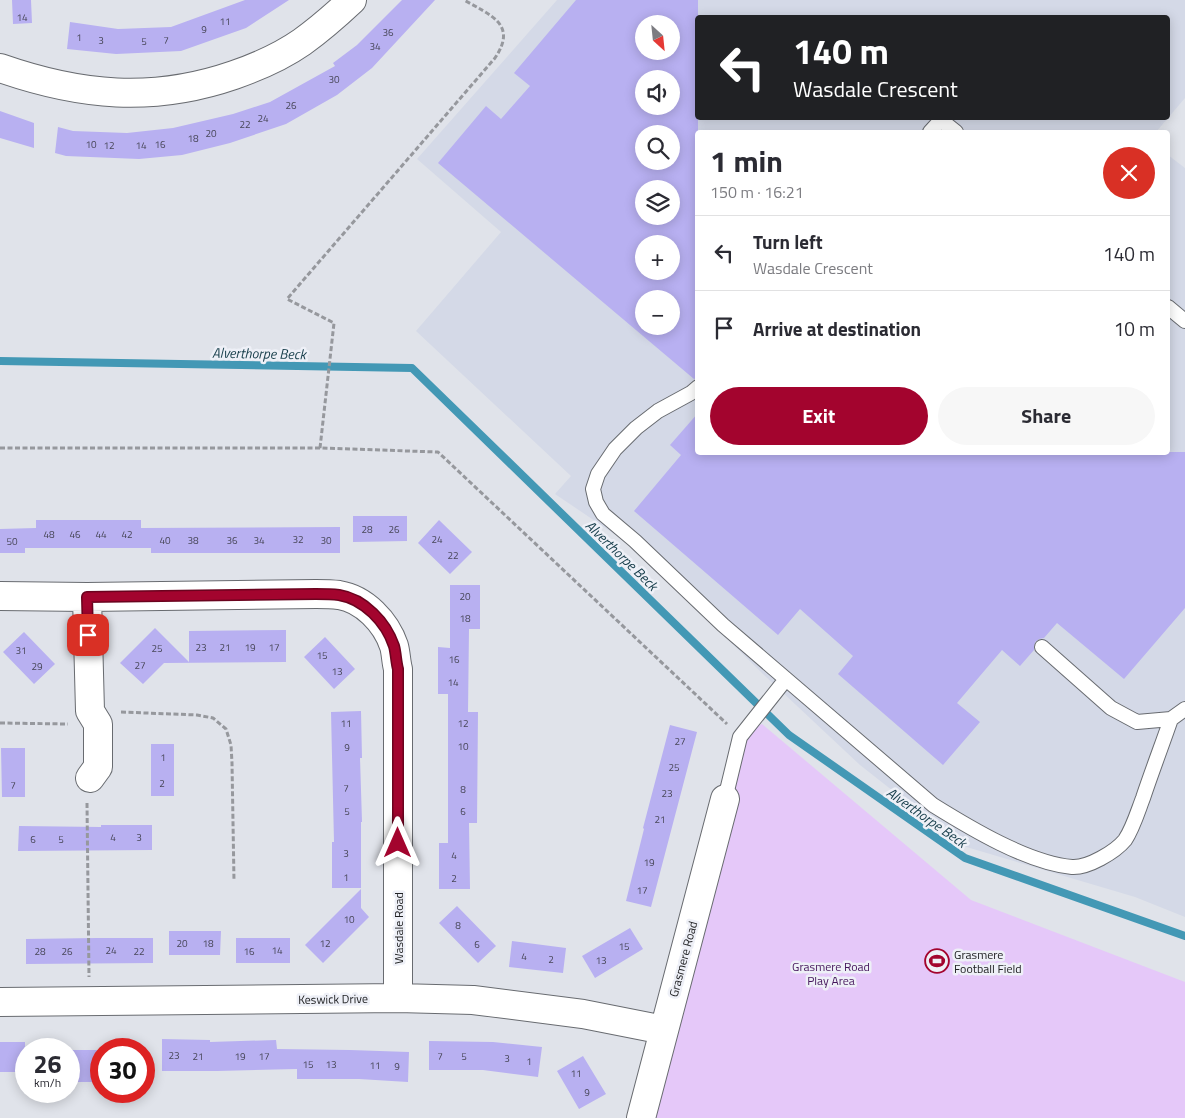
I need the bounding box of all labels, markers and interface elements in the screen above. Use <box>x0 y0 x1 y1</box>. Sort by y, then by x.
house number: 14 <box>16 10 28 25</box>
house number: 11 <box>219 14 231 29</box>
north arrow <box>635 15 680 60</box>
map controls <box>635 15 680 335</box>
house number: 9 <box>201 22 207 37</box>
text: 140 m <box>793 24 889 78</box>
house number: 36 <box>382 25 394 40</box>
house number: 1 <box>76 30 82 45</box>
house number: 3 <box>98 33 104 48</box>
house number: 7 <box>163 33 169 48</box>
house number: 5 <box>141 34 147 49</box>
icon: left <box>710 35 775 100</box>
house number: 34 <box>369 39 381 54</box>
button: sound <box>635 70 680 115</box>
house number: 30 <box>328 72 340 87</box>
text: Wasdale Crescent <box>793 72 958 106</box>
house number: 26 <box>285 98 297 113</box>
house number: 24 <box>257 111 269 126</box>
house number: 22 <box>239 117 251 132</box>
button: search <box>635 125 680 170</box>
house number: 20 <box>205 126 217 141</box>
house number: 18 <box>187 131 199 146</box>
house number: 10 <box>85 137 97 152</box>
house number: 16 <box>154 137 166 152</box>
house number: 12 <box>103 138 115 153</box>
house number: 14 <box>135 138 147 153</box>
text: 1 min <box>710 138 783 184</box>
button: close <box>1103 147 1155 199</box>
button: layers <box>635 180 680 225</box>
text: 150 m · 16:21 <box>710 180 804 204</box>
text: Turn left <box>753 227 823 256</box>
button: + <box>635 235 680 280</box>
icon: left <box>710 239 738 267</box>
text: 140 m <box>1103 239 1155 268</box>
text: Wasdale Crescent <box>753 256 873 280</box>
button: − <box>635 290 680 335</box>
icon: arrive <box>710 314 738 342</box>
text: Arrive at destination <box>753 314 921 343</box>
text: 10 m <box>1114 314 1155 343</box>
water label: Alverthorpe Beck <box>212 342 308 364</box>
button: Exit <box>710 387 928 445</box>
button: Share <box>938 387 1155 445</box>
water label: Alverthorpe Beck <box>581 515 664 596</box>
house number: 28 <box>361 522 373 537</box>
house number: 26 <box>388 522 400 537</box>
house number: 48 <box>43 527 55 542</box>
house number: 46 <box>69 527 81 542</box>
house number: 44 <box>95 527 107 542</box>
house number: 42 <box>121 527 133 542</box>
house number: 32 <box>292 532 304 547</box>
house number: 24 <box>431 532 443 547</box>
house number: 40 <box>159 533 171 548</box>
house number: 38 <box>187 533 199 548</box>
house number: 36 <box>226 533 238 548</box>
house number: 34 <box>253 533 265 548</box>
house number: 30 <box>320 533 332 548</box>
house number: 50 <box>6 534 18 549</box>
house number: 22 <box>447 548 459 563</box>
house number: 20 <box>459 589 471 604</box>
house number: 18 <box>459 611 471 626</box>
pin <box>67 614 109 656</box>
icon: arrive <box>74 621 102 649</box>
house number: 23 <box>195 640 207 655</box>
house number: 21 <box>219 640 231 655</box>
house number: 19 <box>244 640 256 655</box>
house number: 17 <box>268 640 280 655</box>
house number: 25 <box>151 641 163 656</box>
house number: 31 <box>15 643 27 658</box>
house number: 15 <box>316 648 328 663</box>
house number: 16 <box>448 652 460 667</box>
house number: 27 <box>134 658 146 673</box>
house number: 29 <box>31 659 43 674</box>
house number: 13 <box>331 664 343 679</box>
house number: 14 <box>447 675 459 690</box>
house number: 11 <box>340 716 352 731</box>
house number: 12 <box>457 716 469 731</box>
house number: 27 <box>674 734 686 749</box>
house number: 10 <box>457 739 469 754</box>
house number: 9 <box>344 740 350 755</box>
house number: 1 <box>160 750 166 765</box>
house number: 25 <box>668 760 680 775</box>
house number: 2 <box>159 776 165 791</box>
house number: 7 <box>10 778 16 793</box>
house number: 7 <box>343 781 349 796</box>
house number: 8 <box>460 782 466 797</box>
water label: Alverthorpe Beck <box>883 782 973 853</box>
house number: 23 <box>661 786 673 801</box>
house number: 5 <box>344 804 350 819</box>
house number: 6 <box>460 804 466 819</box>
house number: 21 <box>654 812 666 827</box>
position arrow <box>371 816 423 868</box>
house number: 4 <box>110 830 116 845</box>
house number: 3 <box>136 830 142 845</box>
house number: 6 <box>30 832 36 847</box>
house number: 5 <box>58 832 64 847</box>
house number: 3 <box>343 846 349 861</box>
house number: 4 <box>451 848 457 863</box>
house number: 19 <box>643 855 655 870</box>
house number: 1 <box>343 870 349 885</box>
house number: 2 <box>451 871 457 886</box>
house number: 17 <box>636 883 648 898</box>
street label: Wasdale Road <box>389 892 408 964</box>
house number: 10 <box>343 912 355 927</box>
house number: 8 <box>455 918 461 933</box>
street label: Grasmere Road <box>664 919 702 999</box>
house number: 20 <box>176 936 188 951</box>
house number: 18 <box>202 936 214 951</box>
house number: 12 <box>319 936 331 951</box>
house number: 6 <box>474 937 480 952</box>
house number: 15 <box>618 939 630 954</box>
house number: 24 <box>105 943 117 958</box>
house number: 14 <box>271 943 283 958</box>
house number: 28 <box>34 944 46 959</box>
house number: 26 <box>61 944 73 959</box>
house number: 22 <box>133 944 145 959</box>
house number: 16 <box>243 944 255 959</box>
place label: Grasmere Football Field <box>954 945 1022 978</box>
sports icon: Grasmere Football Field <box>924 948 950 974</box>
house number: 4 <box>521 949 527 964</box>
house number: 2 <box>548 952 554 967</box>
house number: 13 <box>595 953 607 968</box>
park label: Grasmere Road Play Area <box>792 957 870 990</box>
street label: Keswick Drive <box>298 989 368 1009</box>
speed limit sign: 30 <box>90 1038 155 1103</box>
text: 26 <box>33 1045 62 1083</box>
house number: 23 <box>168 1048 180 1063</box>
house number: 21 <box>192 1049 204 1064</box>
house number: 19 <box>234 1049 246 1064</box>
house number: 17 <box>258 1049 270 1064</box>
house number: 7 <box>437 1049 443 1064</box>
house number: 5 <box>461 1049 467 1064</box>
house number: 3 <box>504 1051 510 1066</box>
house number: 1 <box>526 1054 532 1069</box>
house number: 15 <box>302 1057 314 1072</box>
house number: 13 <box>325 1057 337 1072</box>
house number: 11 <box>369 1058 381 1073</box>
house number: 9 <box>394 1059 400 1074</box>
house number: 11 <box>570 1066 582 1081</box>
text: km/h <box>34 1073 61 1092</box>
house number: 9 <box>584 1085 590 1100</box>

